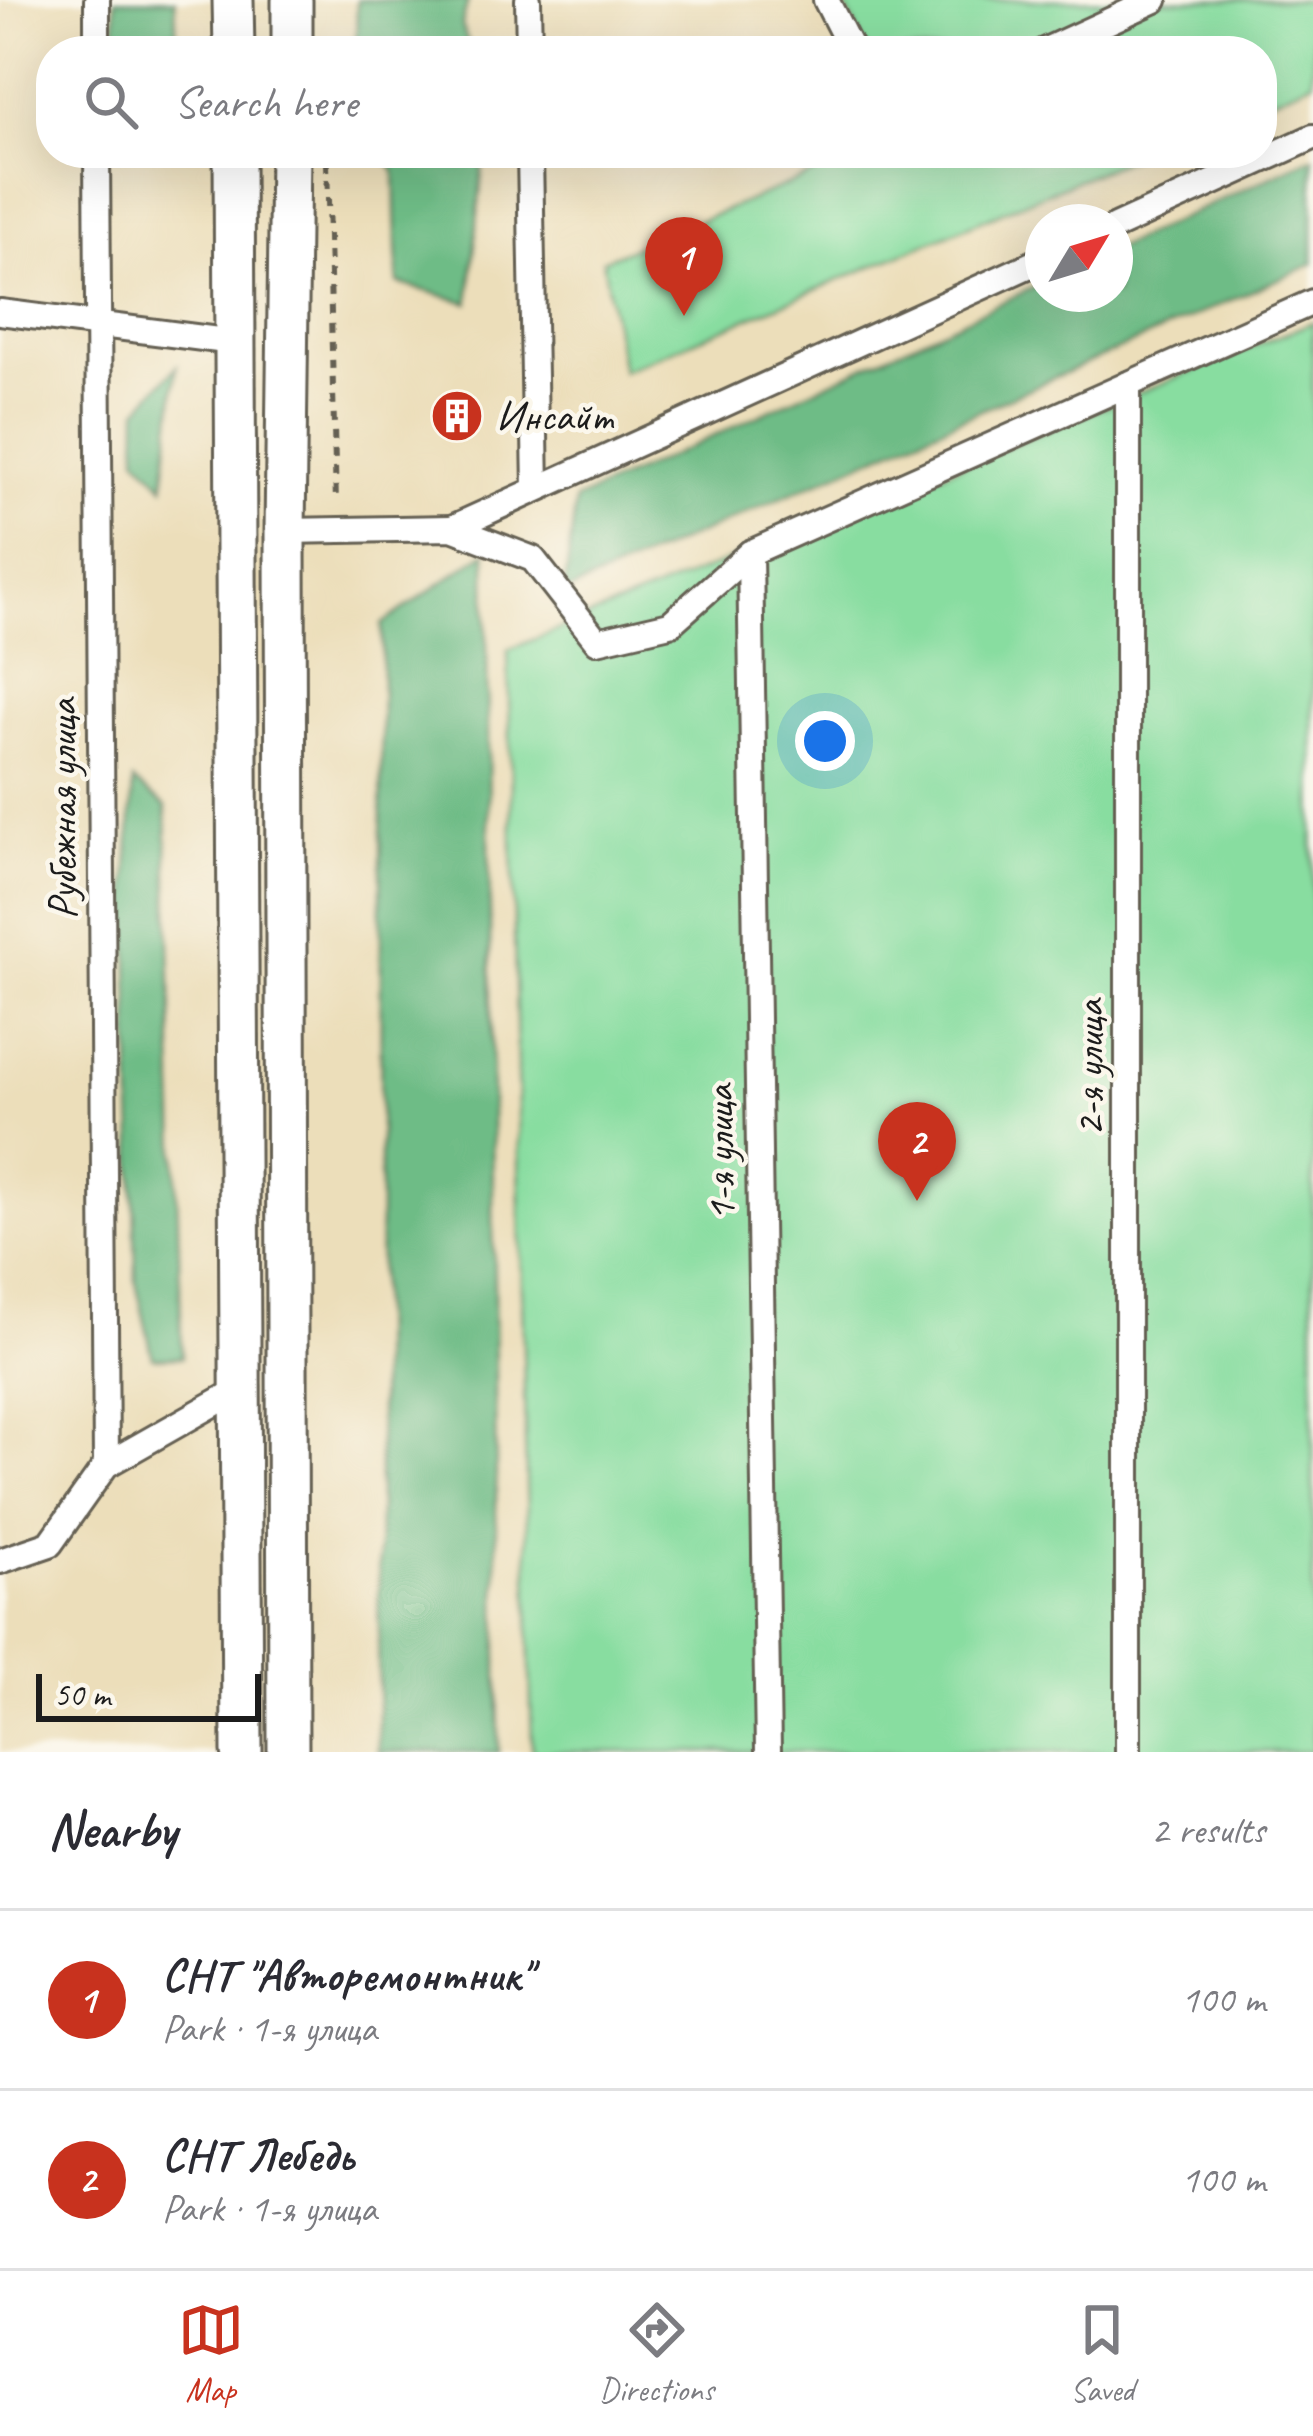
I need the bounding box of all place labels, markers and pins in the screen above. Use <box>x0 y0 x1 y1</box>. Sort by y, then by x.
pin: 1 <box>645 217 723 316</box>
building icon: Инсайт <box>429 388 485 444</box>
place label: Инсайт <box>496 390 614 443</box>
pin: 2 <box>878 1102 956 1201</box>

